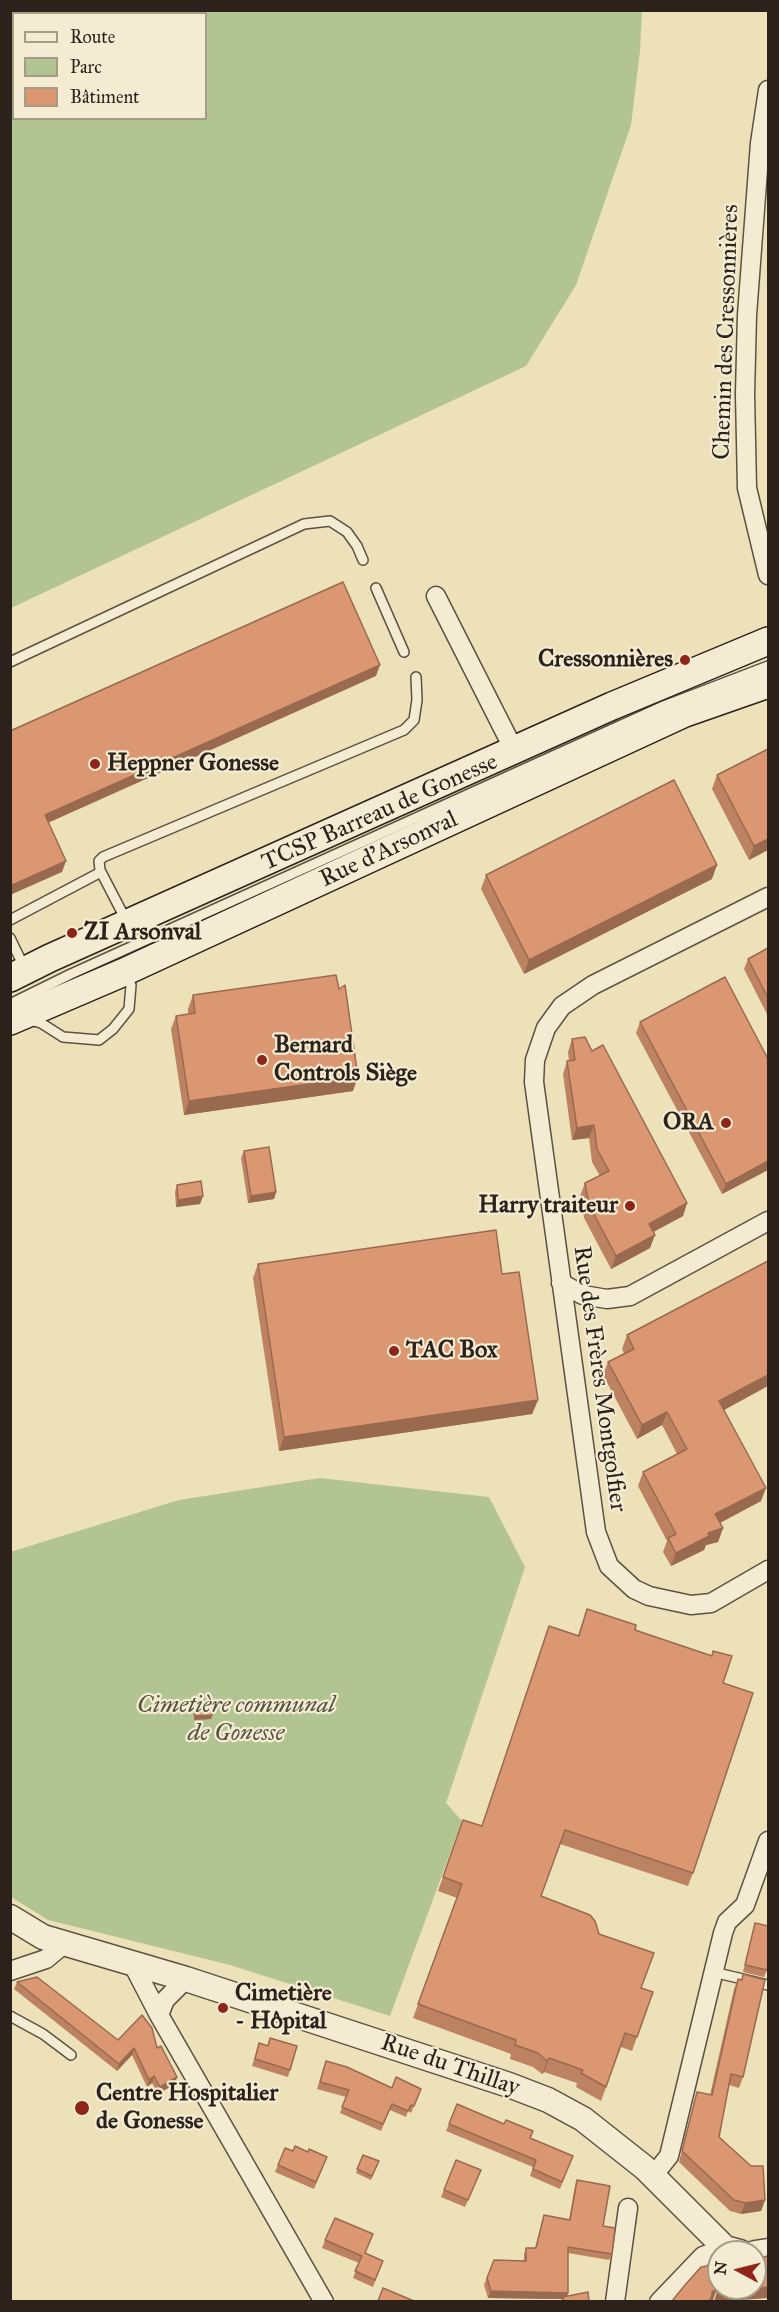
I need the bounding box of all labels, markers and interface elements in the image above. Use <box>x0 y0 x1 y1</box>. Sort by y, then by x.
legend <box>12 12 207 120</box>
text: Route <box>70 26 115 48</box>
text: Parc <box>70 56 102 78</box>
text: Bâtiment <box>70 86 139 108</box>
street label: Chemin des Cressonnières <box>708 204 746 460</box>
place label: Cressonnières <box>538 646 673 674</box>
marker: Cressonnières <box>678 653 692 667</box>
street label: TCSP Barreau de Gonesse <box>258 748 502 878</box>
place label: Heppner Gonesse <box>107 750 279 778</box>
marker: Heppner Gonesse <box>88 757 102 771</box>
street label: Rue d'Arsonval <box>316 806 462 894</box>
place label: ZI Arsonval <box>84 919 201 947</box>
marker: ZI Arsonval <box>65 926 79 940</box>
place label: Bernard Controls Siège <box>274 1032 417 1088</box>
marker: Bernard Controls Siège <box>255 1053 269 1067</box>
place label: ORA <box>663 1109 714 1137</box>
marker: ORA <box>719 1116 733 1130</box>
place label: Harry traiteur <box>478 1192 618 1220</box>
marker: Harry traiteur <box>623 1199 637 1213</box>
street label: Rue des Frères Montgolfier <box>566 1244 632 1514</box>
place label: TAC Box <box>406 1337 498 1365</box>
marker: TAC Box <box>387 1344 401 1358</box>
park label: Cimetière communal de Gonesse <box>137 1692 335 1748</box>
place label: Cimetière - Hôpital <box>235 1980 332 2036</box>
marker: Cimetière - Hôpital <box>216 2001 230 2015</box>
street label: Rue du Thillay <box>377 2029 523 2103</box>
place label: Centre Hospitalier de Gonesse <box>96 2080 278 2136</box>
marker: Centre Hospitalier de Gonesse <box>73 2099 91 2117</box>
north arrow <box>707 2240 767 2300</box>
text: N <box>710 2260 731 2276</box>

